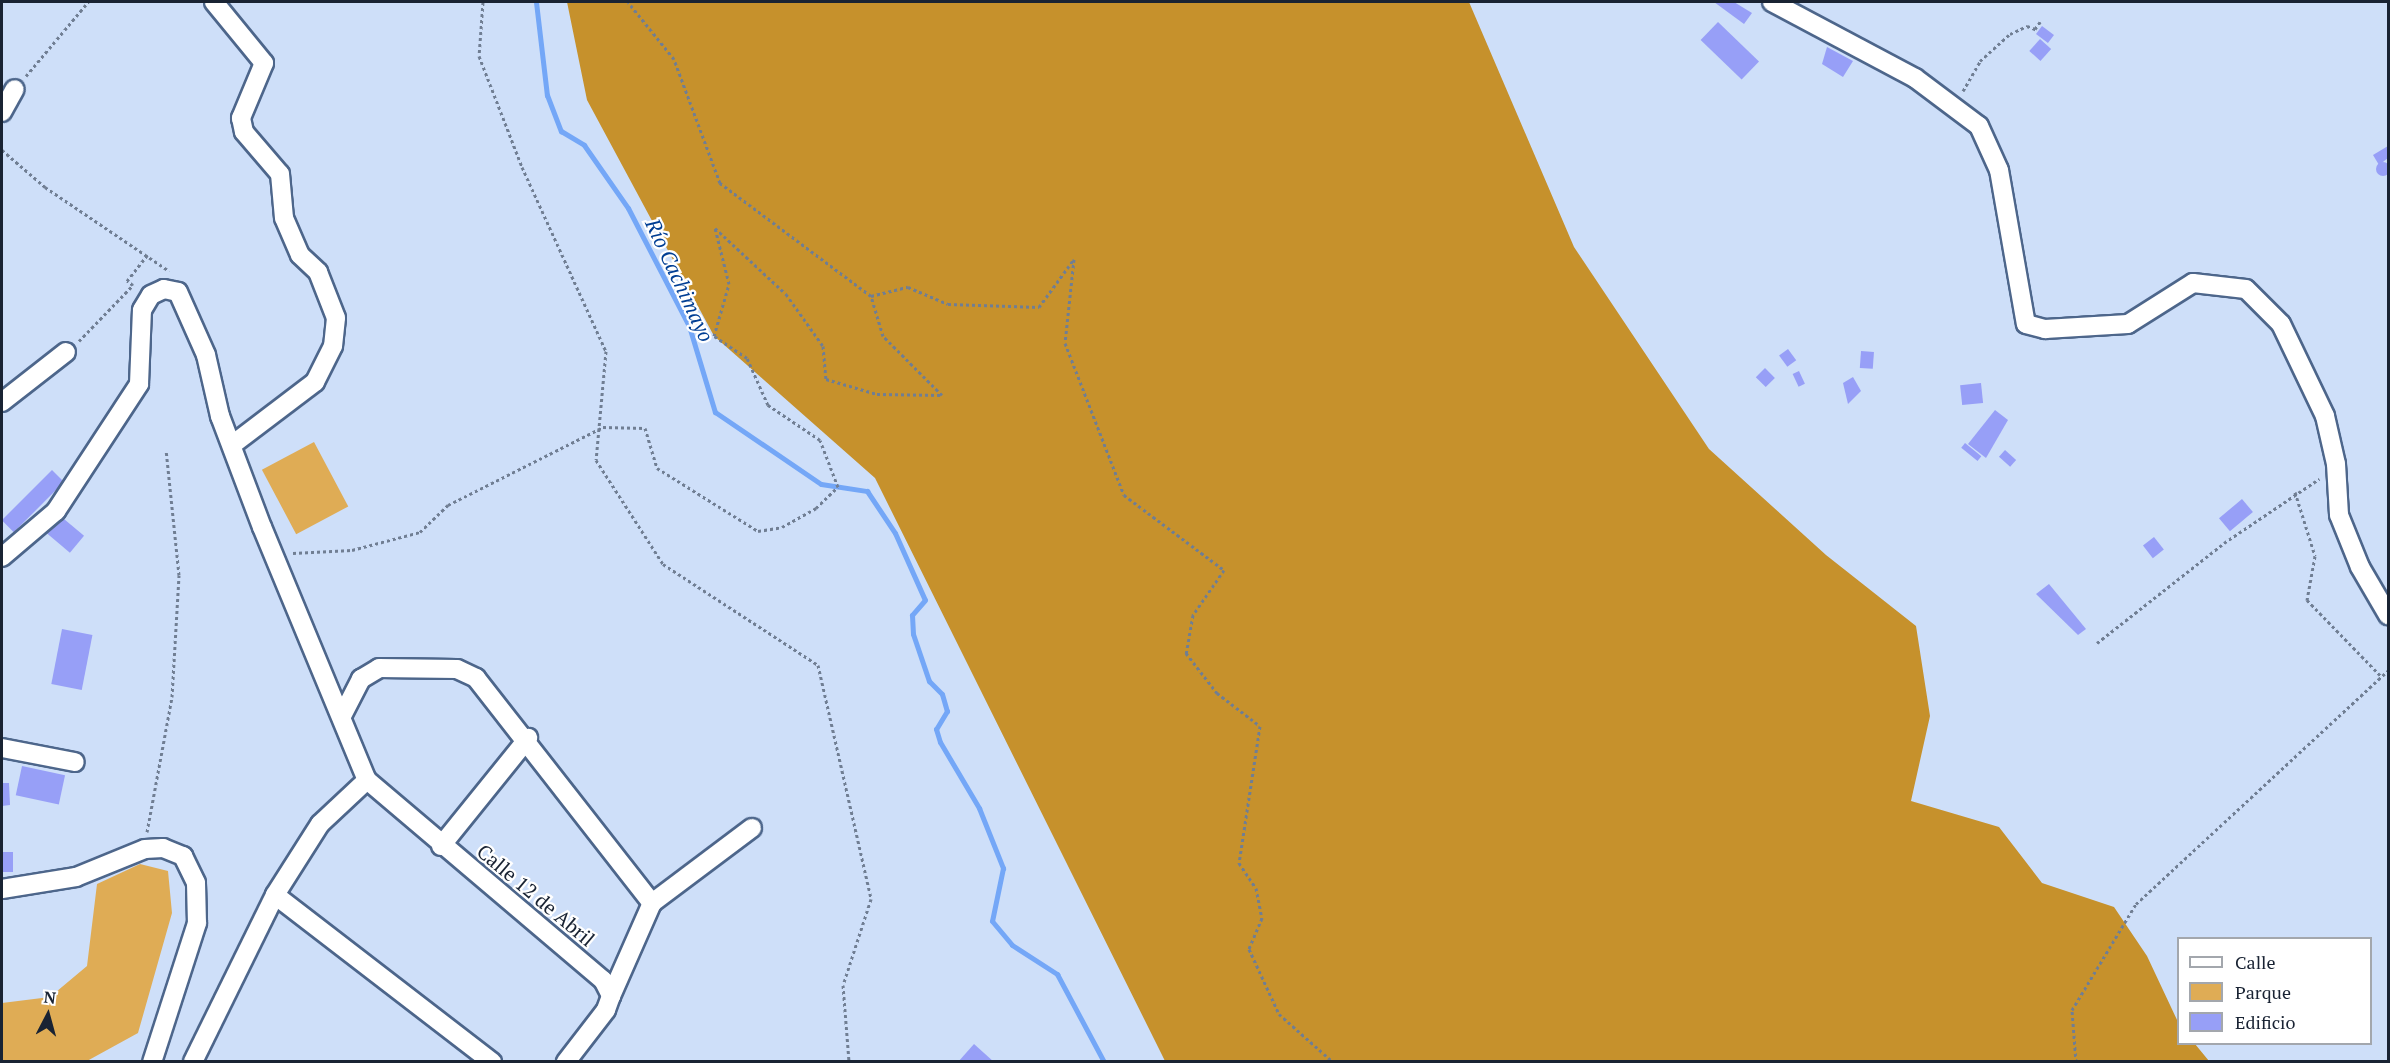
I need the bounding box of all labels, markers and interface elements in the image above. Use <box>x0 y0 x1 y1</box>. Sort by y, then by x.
water label: Río Cachimayo <box>640 214 720 346</box>
street label: Calle 12 de Abril <box>472 839 600 951</box>
legend <box>2177 937 2372 1045</box>
text: Calle <box>2235 950 2276 974</box>
text: Parque <box>2235 980 2291 1004</box>
north arrow <box>18 985 78 1045</box>
text: N <box>43 986 57 1009</box>
text: Edificio <box>2235 1010 2295 1034</box>

